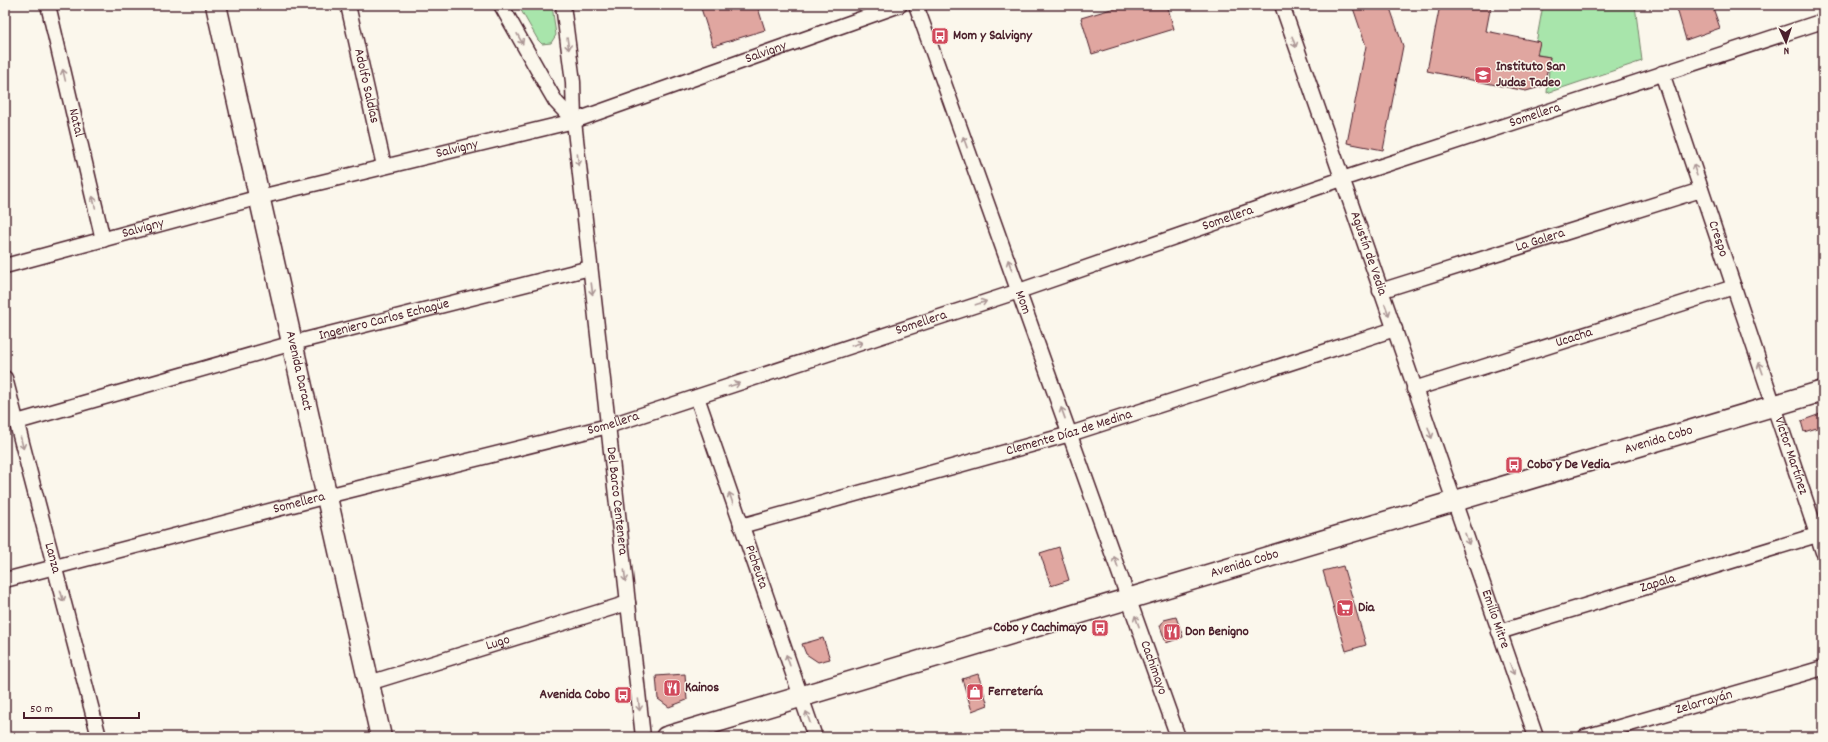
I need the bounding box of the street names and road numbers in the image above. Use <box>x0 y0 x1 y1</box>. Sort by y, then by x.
street label: Salvigny <box>742 36 790 69</box>
street label: Adolfo Saldías <box>348 47 384 125</box>
street label: Somellera <box>1507 98 1564 133</box>
street label: Natal <box>63 107 89 140</box>
street label: Salvigny <box>434 134 481 164</box>
street label: Somellera <box>1200 200 1256 237</box>
street label: Agustín de Vedia <box>1344 209 1392 299</box>
street label: Salvigny <box>120 213 167 244</box>
street label: Crespo <box>1702 218 1733 260</box>
street label: La Galera <box>1513 223 1568 258</box>
street label: Mom <box>1009 288 1036 317</box>
street label: Ingeniero Carlos Echagüe <box>317 294 451 346</box>
street label: Somellera <box>893 305 950 341</box>
street label: Ucacha <box>1553 323 1595 353</box>
street label: Avenida Daract <box>280 329 317 413</box>
street label: Clemente Díaz de Medina <box>1004 404 1135 461</box>
street label: Somellera <box>585 406 642 441</box>
street label: Víctor Martínez <box>1768 415 1813 498</box>
street label: Avenida Cobo <box>1622 420 1695 460</box>
street label: Del Barco Centenera <box>601 446 633 557</box>
street label: Somellera <box>271 487 328 520</box>
street label: Lanza <box>39 541 66 576</box>
street label: Picheuta <box>739 543 773 592</box>
street label: Avenida Cobo <box>1208 544 1281 584</box>
street label: Zapala <box>1638 569 1678 598</box>
street label: Emilio Mitre <box>1476 587 1515 651</box>
street label: Lugo <box>483 630 512 656</box>
street label: Cachimayo <box>1134 638 1172 698</box>
street label: Zelarrayán <box>1673 685 1735 720</box>

